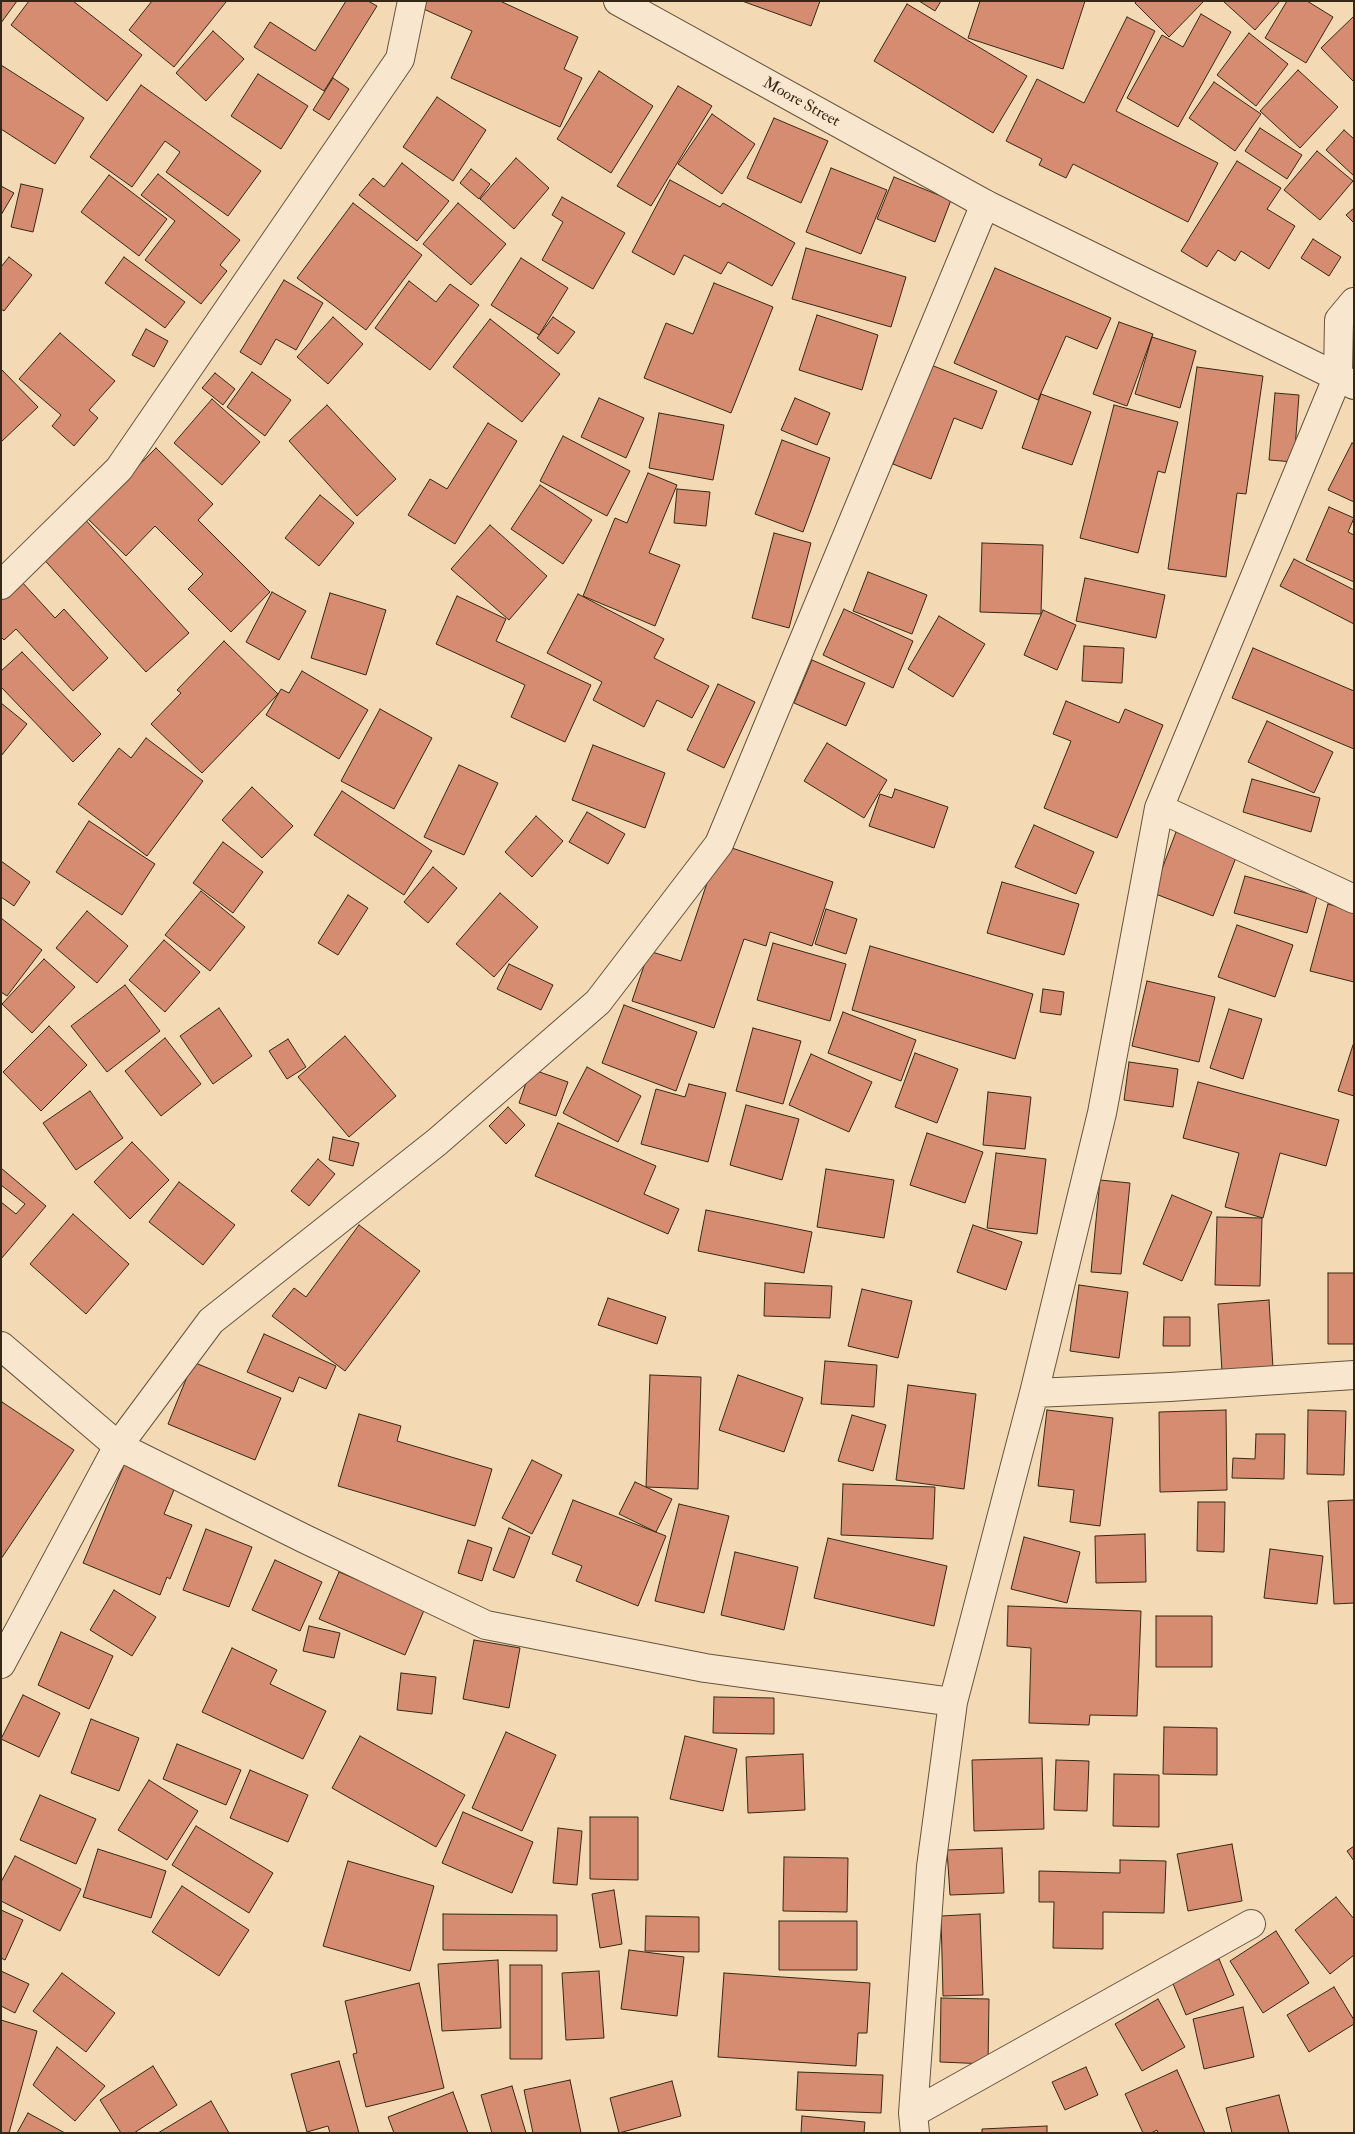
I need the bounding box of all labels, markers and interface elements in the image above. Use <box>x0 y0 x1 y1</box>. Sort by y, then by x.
street label: Moore Street <box>759 74 843 132</box>

